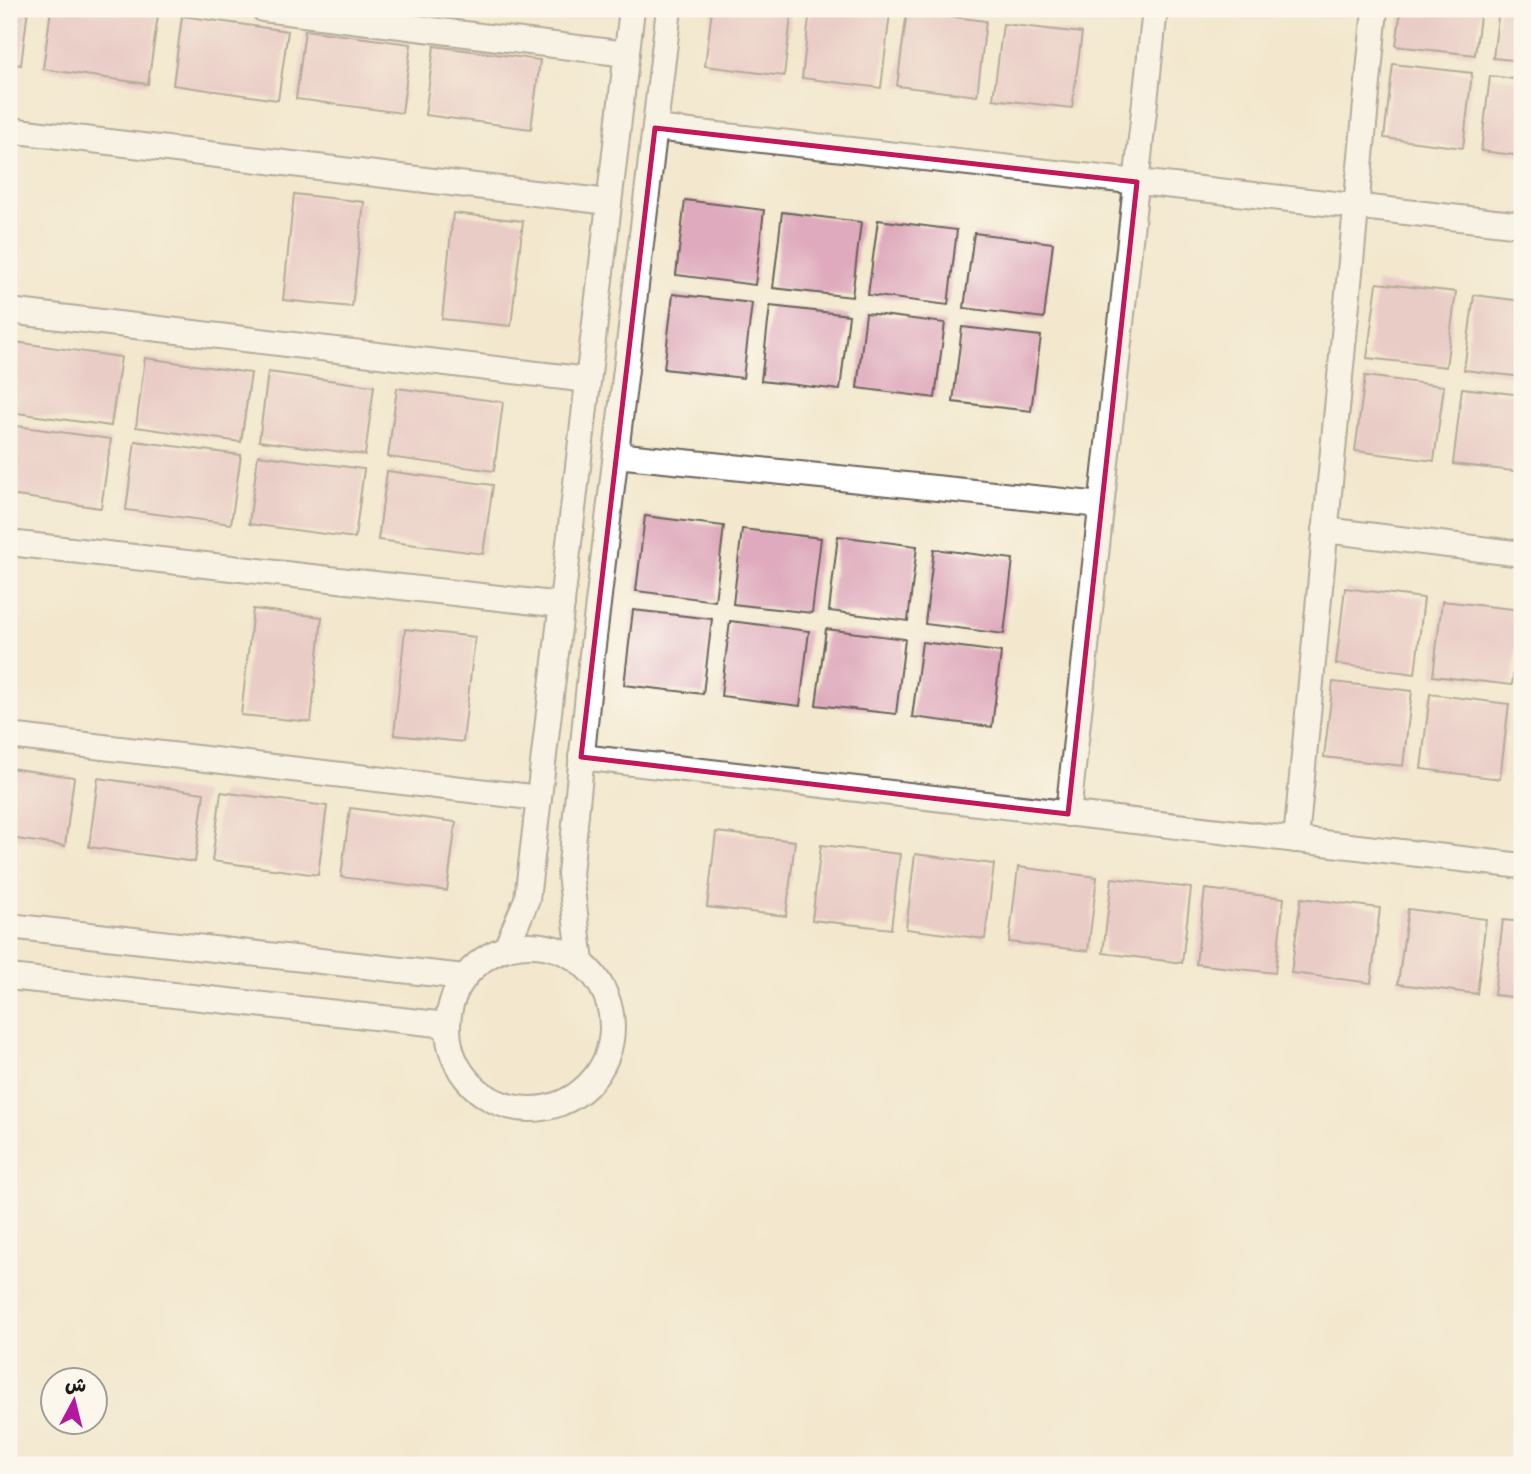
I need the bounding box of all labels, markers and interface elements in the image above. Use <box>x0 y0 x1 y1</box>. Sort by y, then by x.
north arrow <box>38 1366 108 1436</box>
text: ش <box>64 1370 88 1402</box>

